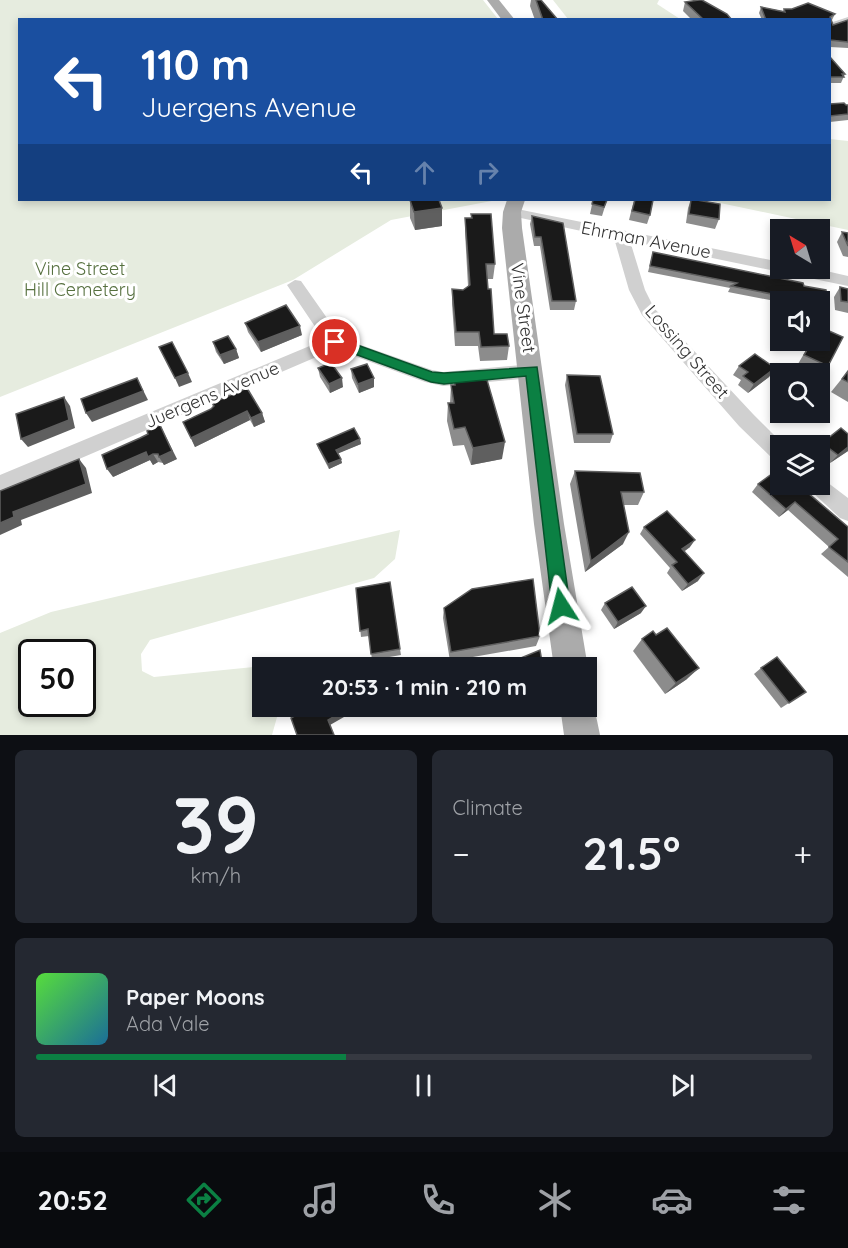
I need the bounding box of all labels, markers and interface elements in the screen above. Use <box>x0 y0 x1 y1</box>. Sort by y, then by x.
text: 110 m <box>141 38 250 91</box>
icon: left <box>42 42 120 120</box>
text: Juergens Avenue <box>141 90 357 124</box>
icon: left <box>345 156 378 189</box>
icon: ahead <box>408 156 441 189</box>
icon: right <box>471 156 504 189</box>
street label: Ehrman Avenue <box>579 216 713 263</box>
north arrow <box>770 219 830 279</box>
map controls <box>770 219 830 495</box>
park label: Vine Street Hill Cemetery <box>24 257 136 301</box>
street label: Vine Street <box>506 262 541 354</box>
button: sound <box>770 291 830 351</box>
street label: Lossing Street <box>640 300 734 403</box>
pin <box>309 316 360 367</box>
icon: arrive <box>318 325 351 358</box>
street label: Juergens Avenue <box>141 356 282 433</box>
button: search <box>770 363 830 423</box>
button: layers <box>770 435 830 495</box>
position arrow <box>529 574 593 638</box>
speed limit sign: 50 <box>18 639 96 717</box>
text: 20:53 · 1 min · 210 m <box>322 673 527 701</box>
text: 39 <box>173 775 259 873</box>
text: Climate <box>453 795 523 820</box>
text: 21.5° <box>583 825 680 881</box>
text: − <box>453 833 470 874</box>
text: + <box>793 833 812 874</box>
text: km/h <box>190 863 241 888</box>
text: Paper Moons <box>126 983 265 1011</box>
text: Ada Vale <box>126 1011 210 1036</box>
icon: previous <box>149 1069 182 1102</box>
icon: pause <box>407 1069 440 1102</box>
icon: next <box>666 1069 699 1102</box>
icon: directions <box>183 1179 225 1221</box>
icon: music <box>300 1179 342 1221</box>
icon: phone <box>417 1179 459 1221</box>
icon: climate <box>534 1179 576 1221</box>
icon: car <box>651 1179 693 1221</box>
icon: filters <box>768 1179 810 1221</box>
text: 20:52 <box>38 1183 108 1217</box>

